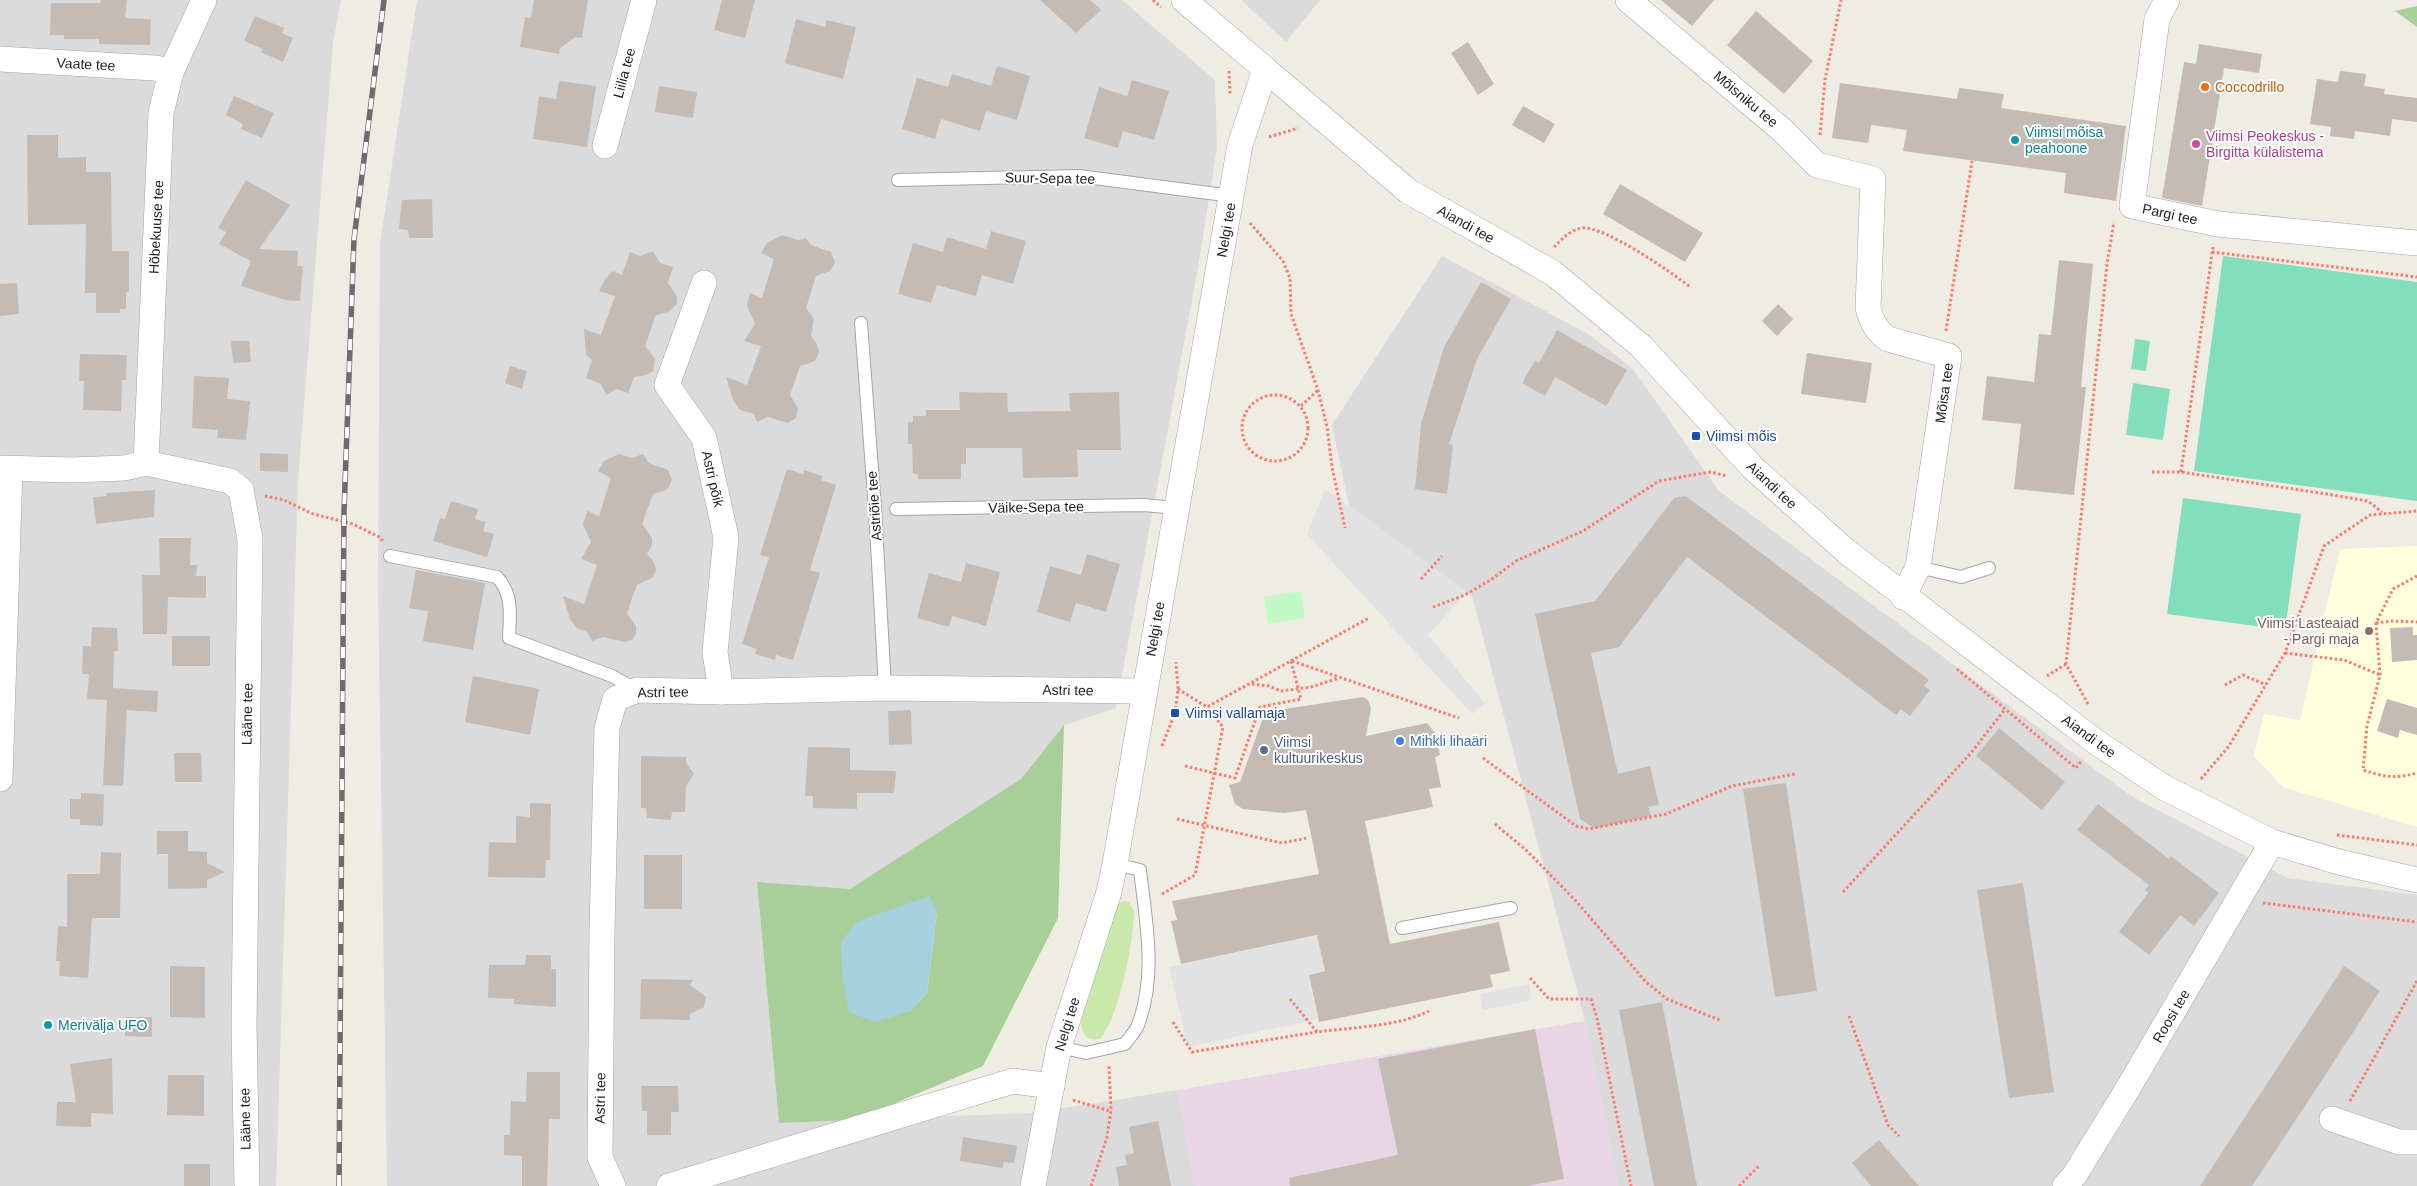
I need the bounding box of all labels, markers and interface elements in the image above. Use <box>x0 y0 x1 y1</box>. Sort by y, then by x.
street label: Liilia tee <box>610 46 638 100</box>
street label: Vaate tee <box>56 54 116 74</box>
street label: Mõisniku tee <box>1711 68 1781 131</box>
place label: Coccodrillo <box>2215 79 2284 95</box>
marker: Coccodrillo <box>2199 81 2211 93</box>
place label: Viimsi mõisa peahoone <box>2025 124 2104 156</box>
place label: Viimsi Peokeskus - Birgitta külalistema <box>2206 128 2324 160</box>
marker: Viimsi mõisa peahoone <box>2009 134 2021 146</box>
marker: Viimsi Peokeskus - Birgitta külalistema <box>2190 138 2202 150</box>
street label: Suur-Sepa tee <box>1005 169 1095 187</box>
street label: Hõbekuuse tee <box>146 179 166 274</box>
street label: Pargi tee <box>2141 200 2199 228</box>
street label: Nelgi tee <box>1213 201 1239 259</box>
street label: Aiandi tee <box>1435 202 1497 246</box>
street label: Mõisa tee <box>1932 362 1956 424</box>
place label: Viimsi mõis <box>1706 428 1777 444</box>
marker: Viimsi mõis <box>1690 430 1702 442</box>
street label: Astri põik <box>699 449 727 510</box>
street label: Aiandi tee <box>1744 458 1800 512</box>
street label: Astriõie tee <box>864 470 884 541</box>
street label: Väike-Sepa tee <box>988 498 1084 516</box>
street label: Nelgi tee <box>1142 600 1168 658</box>
place label: Viimsi Lasteaiad - Pargi maja <box>2257 615 2359 647</box>
marker: Viimsi Lasteaiad - Pargi maja <box>2363 625 2375 637</box>
street label: Astri tee <box>1042 682 1094 698</box>
street label: Lääne tee <box>238 683 256 745</box>
street label: Astri tee <box>637 684 689 700</box>
place label: Viimsi vallamaja <box>1185 705 1285 721</box>
marker: Viimsi vallamaja <box>1169 707 1181 719</box>
street label: Aiandi tee <box>2059 711 2119 761</box>
place label: Mihkli lihaäri <box>1410 733 1487 749</box>
place label: Viimsi kultuurikeskus <box>1274 734 1363 766</box>
marker: Mihkli lihaäri <box>1394 735 1406 747</box>
marker: Viimsi kultuurikeskus <box>1258 744 1270 756</box>
street label: Roosi tee <box>2149 986 2193 1046</box>
street label: Nelgi tee <box>1051 995 1083 1053</box>
place label: Merivälja UFO <box>58 1017 148 1033</box>
marker: Merivälja UFO <box>42 1019 54 1031</box>
street label: Astri tee <box>592 1072 608 1124</box>
street label: Lääne tee <box>236 1088 254 1150</box>

